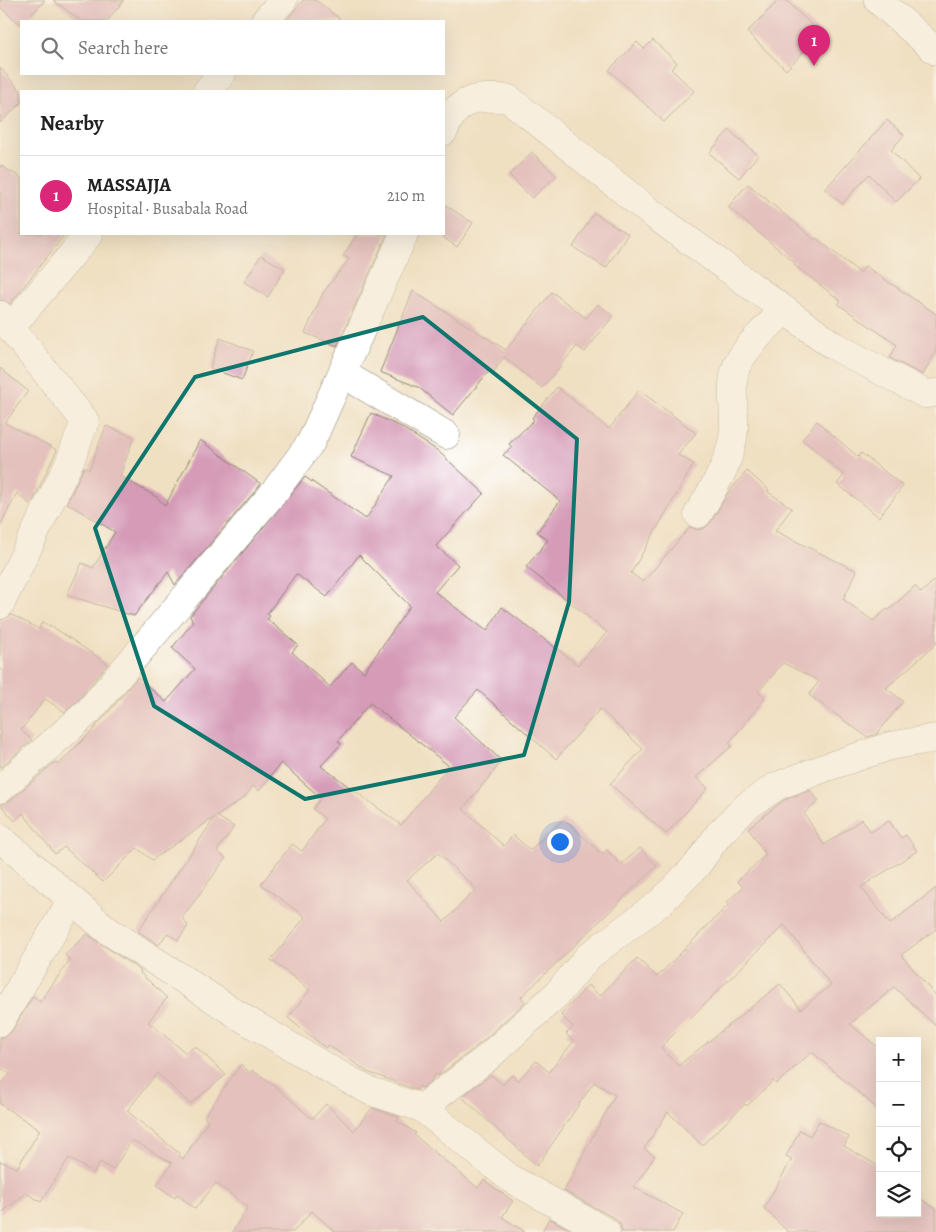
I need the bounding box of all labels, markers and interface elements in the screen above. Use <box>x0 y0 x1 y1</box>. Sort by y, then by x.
search box <box>20 20 445 75</box>
pin: 1 <box>798 25 830 66</box>
icon: search <box>38 34 66 62</box>
text: Search here <box>78 35 168 61</box>
text: Nearby <box>40 109 103 137</box>
text: MASSAJJA <box>87 172 171 198</box>
text: 1 <box>53 185 59 207</box>
text: 210 m <box>387 185 425 207</box>
text: Hospital · Busabala Road <box>87 198 248 220</box>
your location <box>547 829 573 855</box>
map controls <box>876 1037 921 1217</box>
button: + <box>876 1037 921 1082</box>
button: − <box>876 1082 921 1127</box>
button: locate <box>876 1127 921 1172</box>
button: layers <box>876 1172 921 1217</box>

